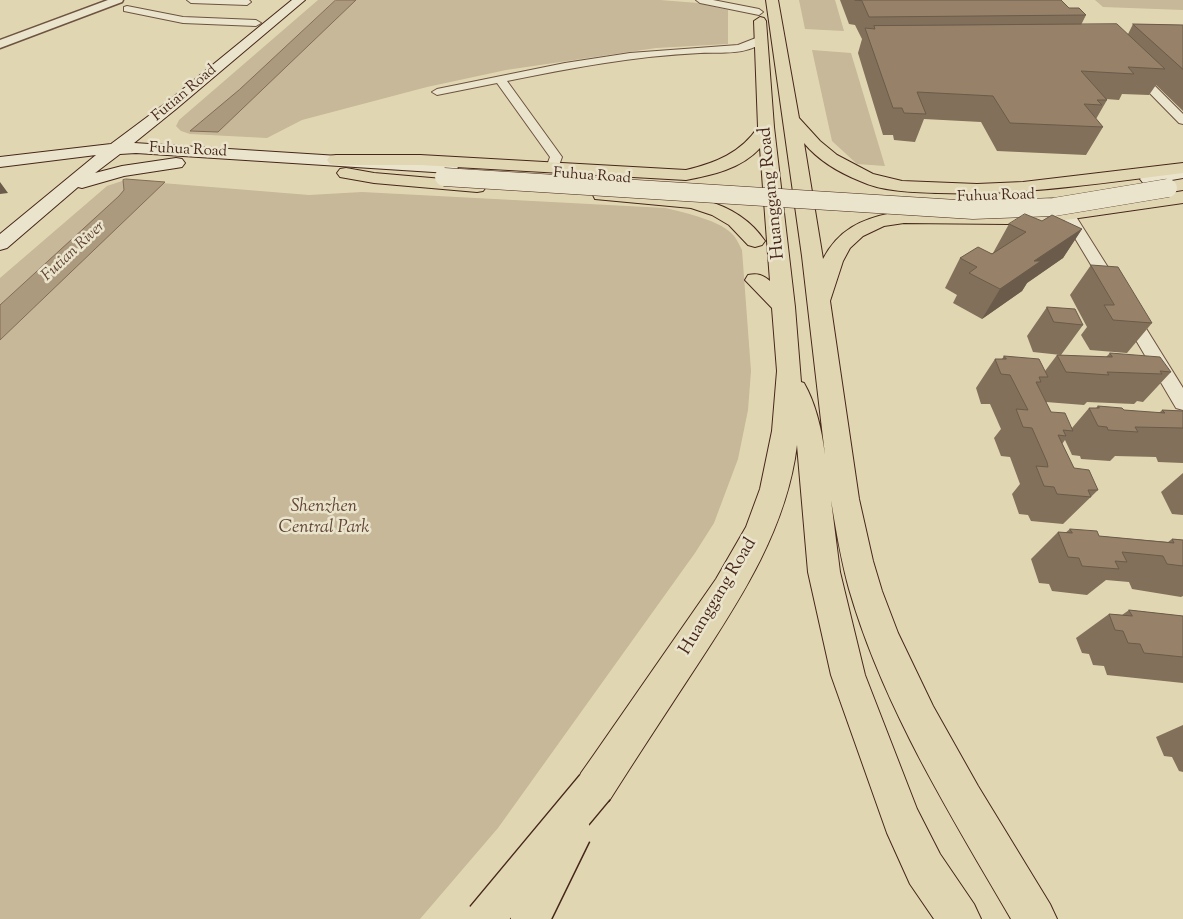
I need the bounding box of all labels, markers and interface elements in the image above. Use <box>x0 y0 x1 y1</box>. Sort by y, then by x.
street label: Futian Road <box>149 62 221 126</box>
street label: Huanggang Road <box>755 126 791 260</box>
street label: Fuhua Road <box>149 140 227 162</box>
street label: Fuhua Road <box>553 165 631 189</box>
street label: Fuhua Road <box>957 187 1035 207</box>
water label: Futian River <box>38 218 110 286</box>
park label: Shenzhen Central Park <box>279 497 369 540</box>
street label: Huanggang Road <box>676 535 762 659</box>

